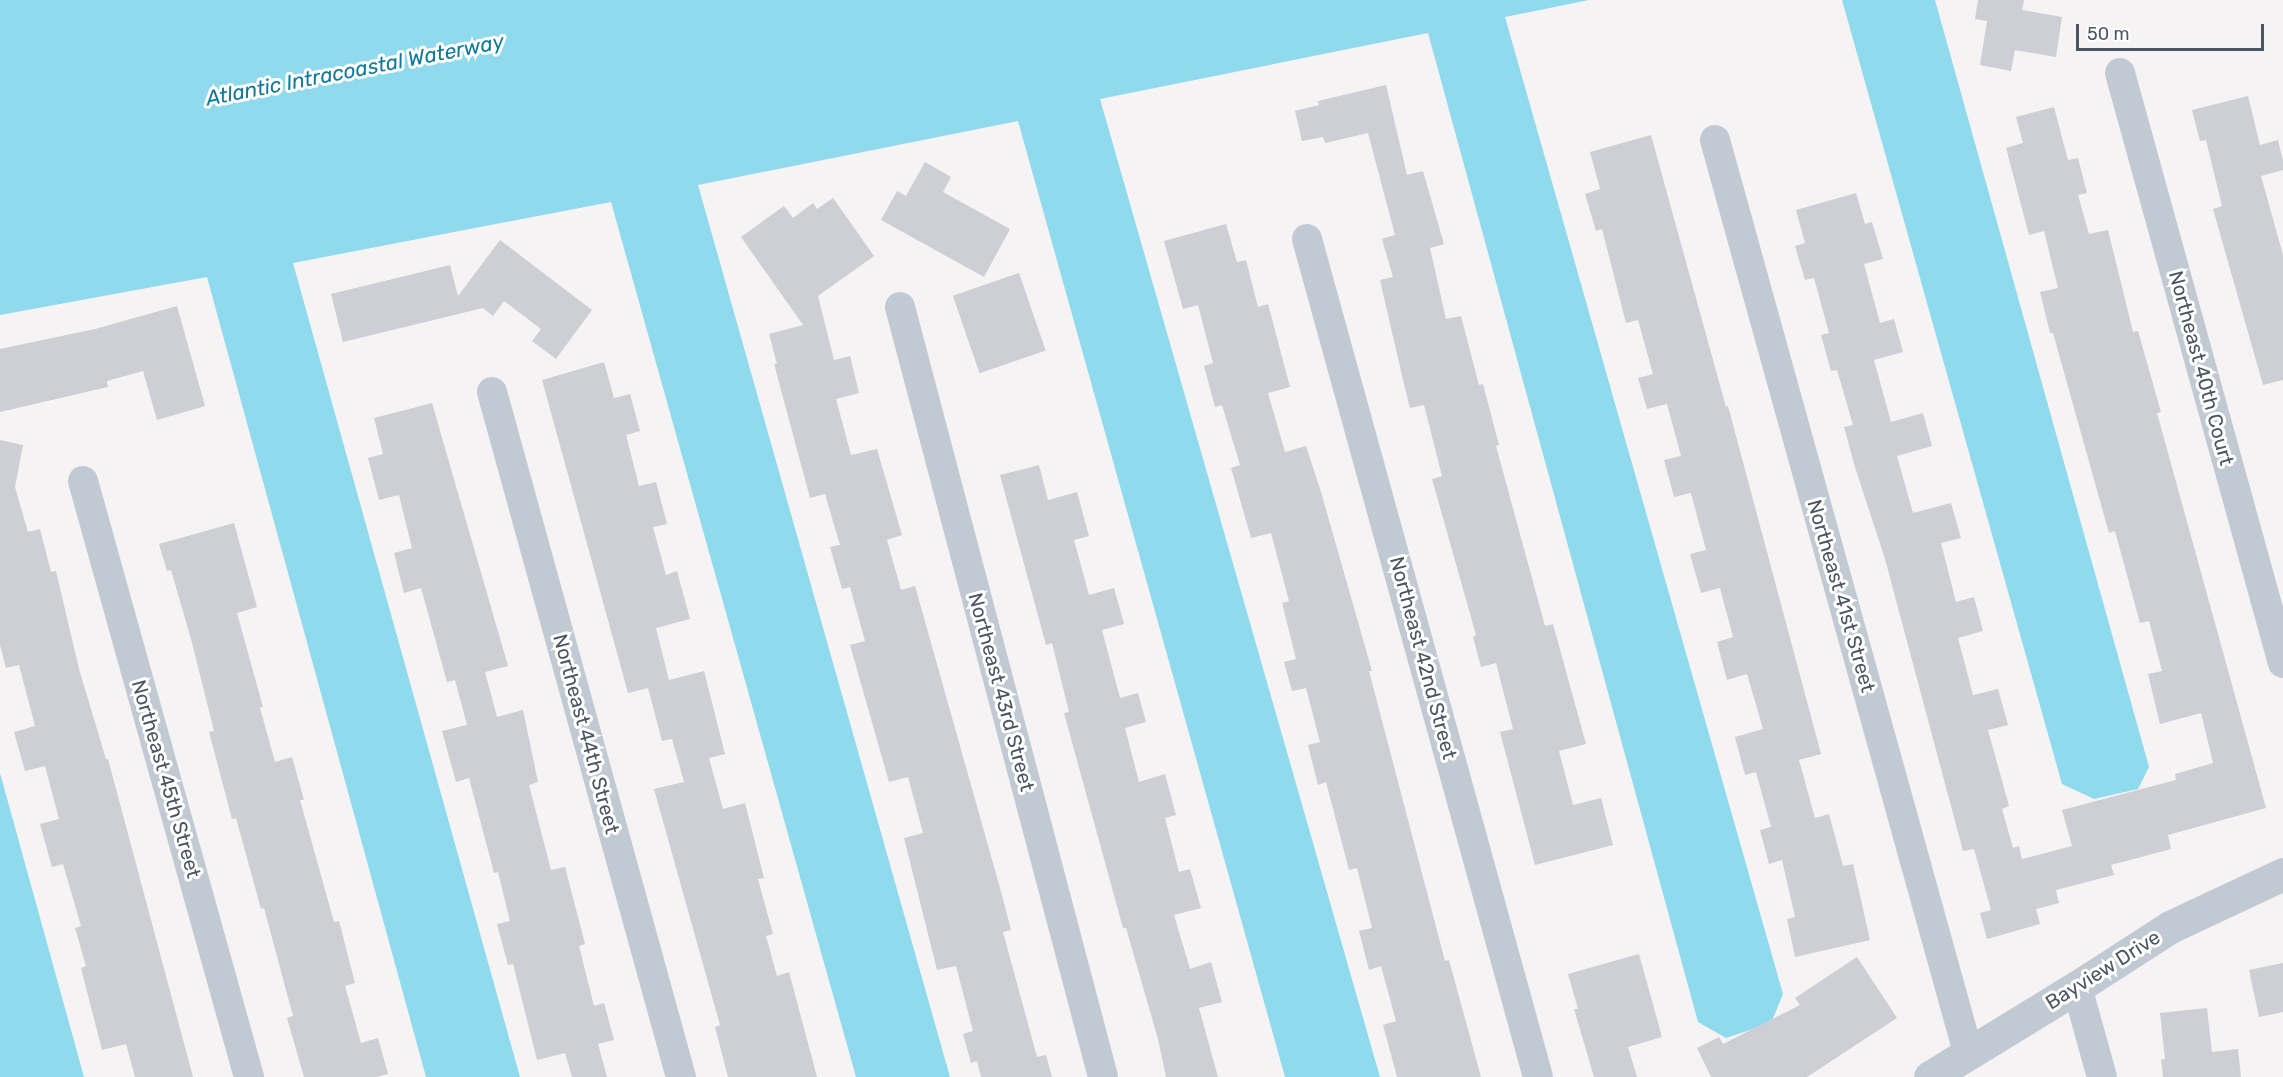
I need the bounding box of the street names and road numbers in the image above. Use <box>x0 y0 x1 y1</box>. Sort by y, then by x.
street label: Northeast 40th Court <box>2163 268 2239 468</box>
street label: Northeast 41st Street <box>1802 497 1880 695</box>
street label: Northeast 42nd Street <box>1384 554 1462 762</box>
street label: Northeast 43rd Street <box>963 590 1039 794</box>
street label: Northeast 44th Street <box>548 632 624 836</box>
street label: Northeast 45th Street <box>126 677 206 881</box>
street label: Bayview Drive <box>2041 925 2165 1015</box>

